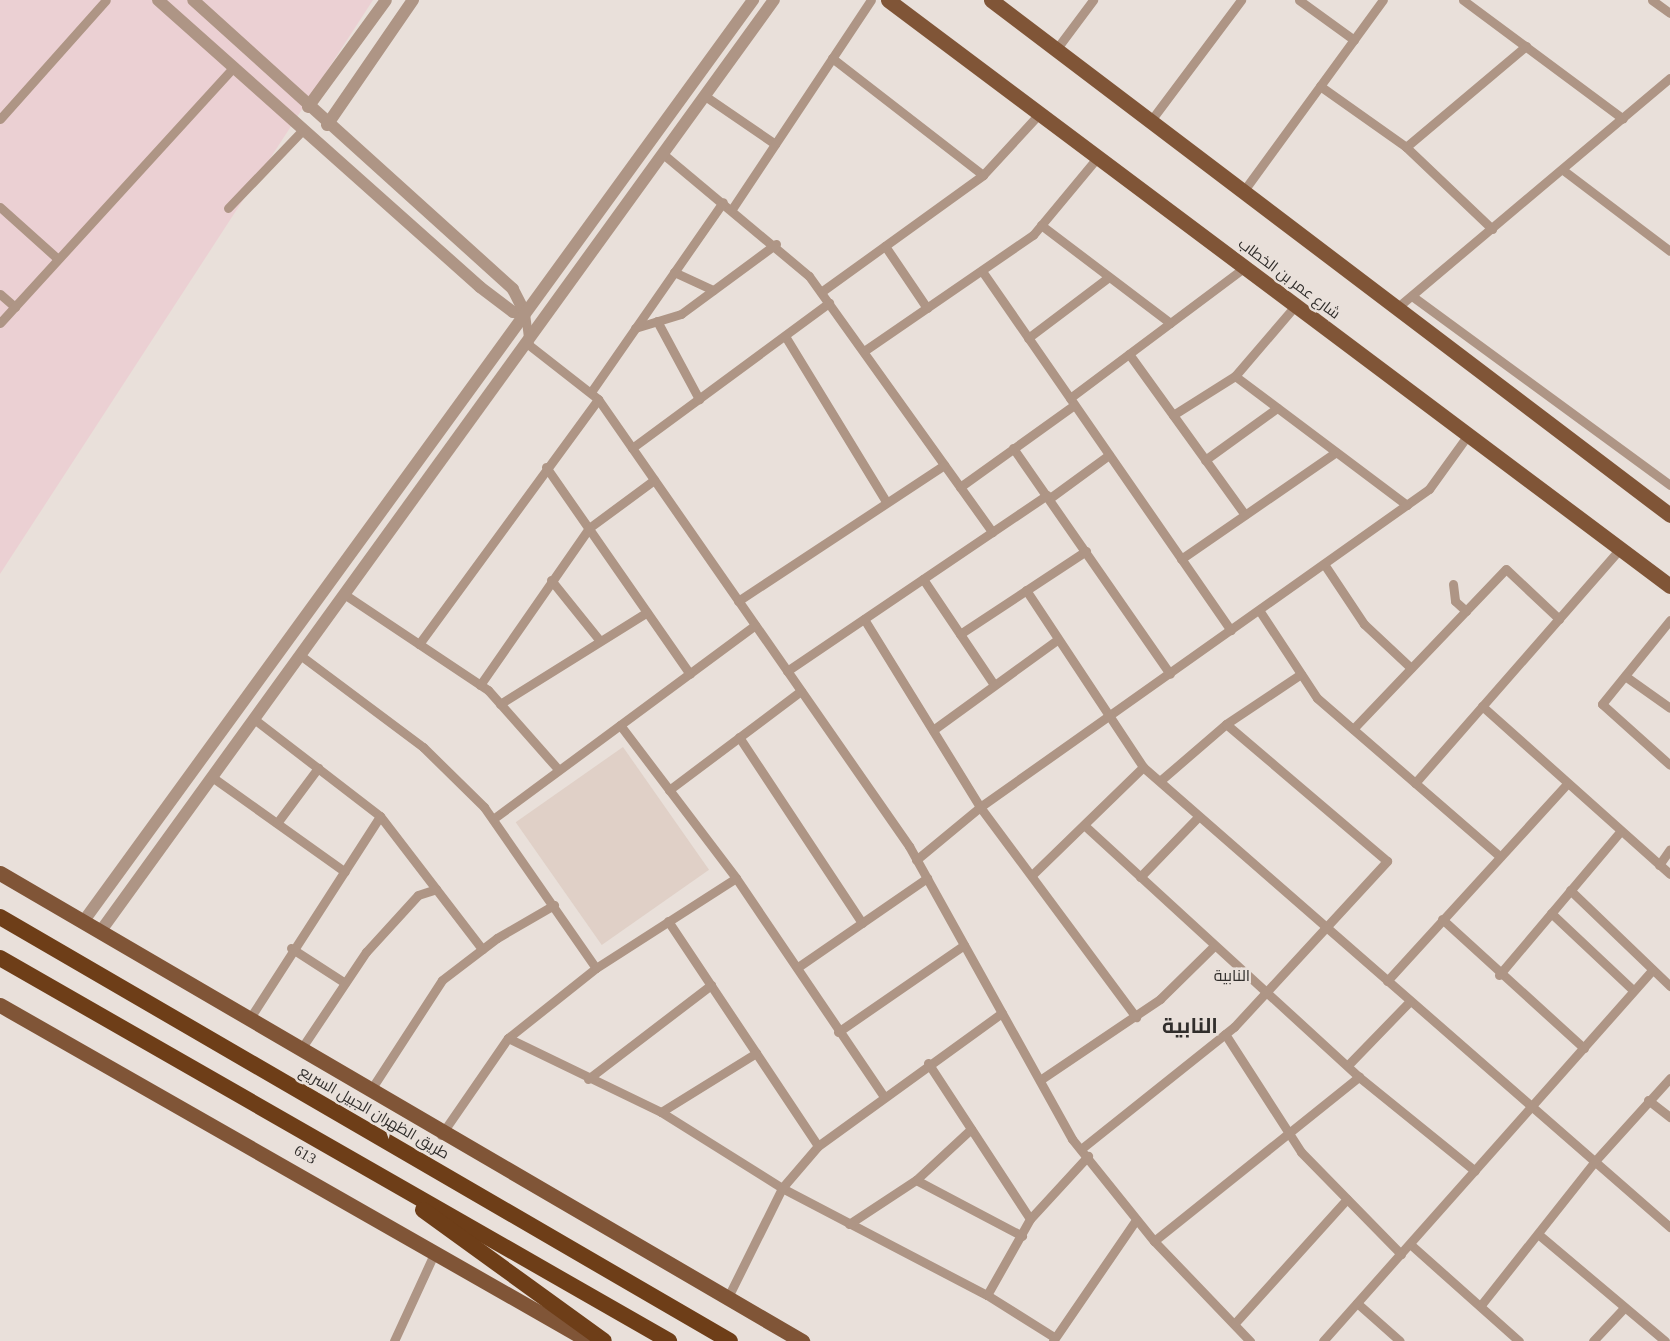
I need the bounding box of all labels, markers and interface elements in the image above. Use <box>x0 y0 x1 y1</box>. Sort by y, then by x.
street label: شارع عمر بن الخطاب <box>1234 235 1344 323</box>
district label: النابية <box>1214 966 1250 986</box>
district label: النابية <box>1162 1013 1218 1039</box>
street label: طريق الظهران الجبيل السريع <box>296 1063 452 1163</box>
street label: 613 <box>291 1142 319 1168</box>

